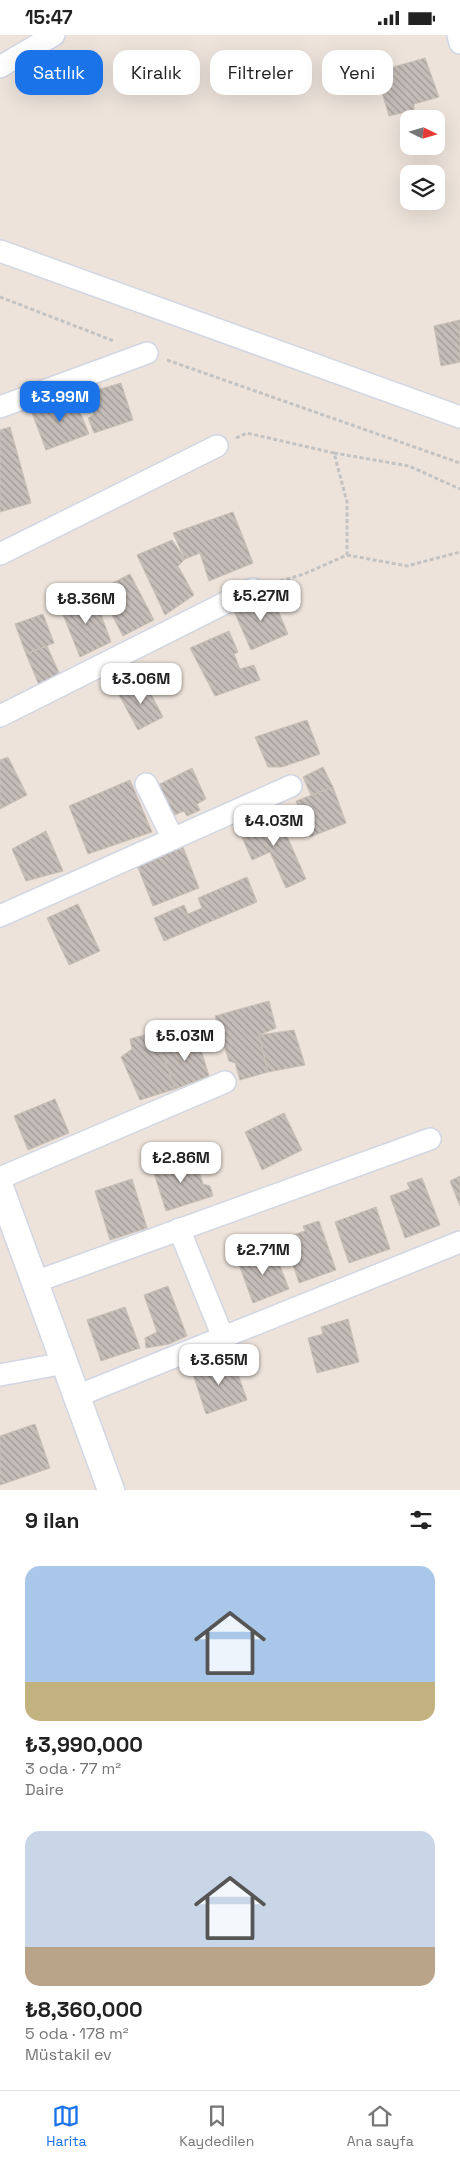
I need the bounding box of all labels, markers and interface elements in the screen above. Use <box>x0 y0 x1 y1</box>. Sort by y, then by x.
text: 15:47 <box>25 5 72 30</box>
chip: Satılık <box>15 50 103 95</box>
chip: Kiralık <box>113 50 200 95</box>
chip: Filtreler <box>210 50 312 95</box>
chip: Yeni <box>322 50 393 95</box>
north arrow <box>400 110 445 155</box>
map controls <box>400 110 445 210</box>
button: layers <box>400 165 445 210</box>
pin: ₺3.99M <box>19 381 101 423</box>
text: ₺3.99M <box>31 386 89 407</box>
pin: ₺5.27M <box>220 579 302 622</box>
pin: ₺8.36M <box>45 583 127 625</box>
text: ₺5.27M <box>233 585 289 606</box>
text: ₺8.36M <box>57 588 115 609</box>
pin: ₺3.06M <box>100 663 182 705</box>
text: ₺3.06M <box>112 668 170 689</box>
pin: ₺4.03M <box>233 805 315 847</box>
text: ₺4.03M <box>245 810 303 831</box>
pin: ₺5.03M <box>144 1019 226 1062</box>
text: ₺5.03M <box>156 1025 214 1046</box>
pin: ₺2.86M <box>140 1141 222 1184</box>
text: ₺2.86M <box>152 1147 210 1168</box>
pin: ₺2.71M <box>222 1233 304 1276</box>
text: ₺2.71M <box>236 1239 290 1260</box>
pin: ₺3.65M <box>178 1343 260 1386</box>
text: ₺3.65M <box>190 1349 248 1370</box>
icon: filters <box>407 1506 435 1534</box>
text: 9 ilan <box>25 1507 80 1534</box>
icon: home <box>185 1598 275 1688</box>
text: ₺3,990,000 <box>25 1731 143 1758</box>
text: 3 oda · 77 m² <box>25 1758 121 1779</box>
text: Daire <box>25 1779 64 1800</box>
icon: home <box>185 1863 275 1953</box>
text: ₺8,360,000 <box>25 1996 143 2023</box>
text: 5 oda · 178 m² <box>25 2023 129 2044</box>
text: Müstakil ev <box>25 2044 112 2065</box>
tab: Harita <box>46 2102 87 2150</box>
tab: Kaydedilen <box>179 2102 254 2150</box>
tab: Ana sayfa <box>347 2102 414 2150</box>

